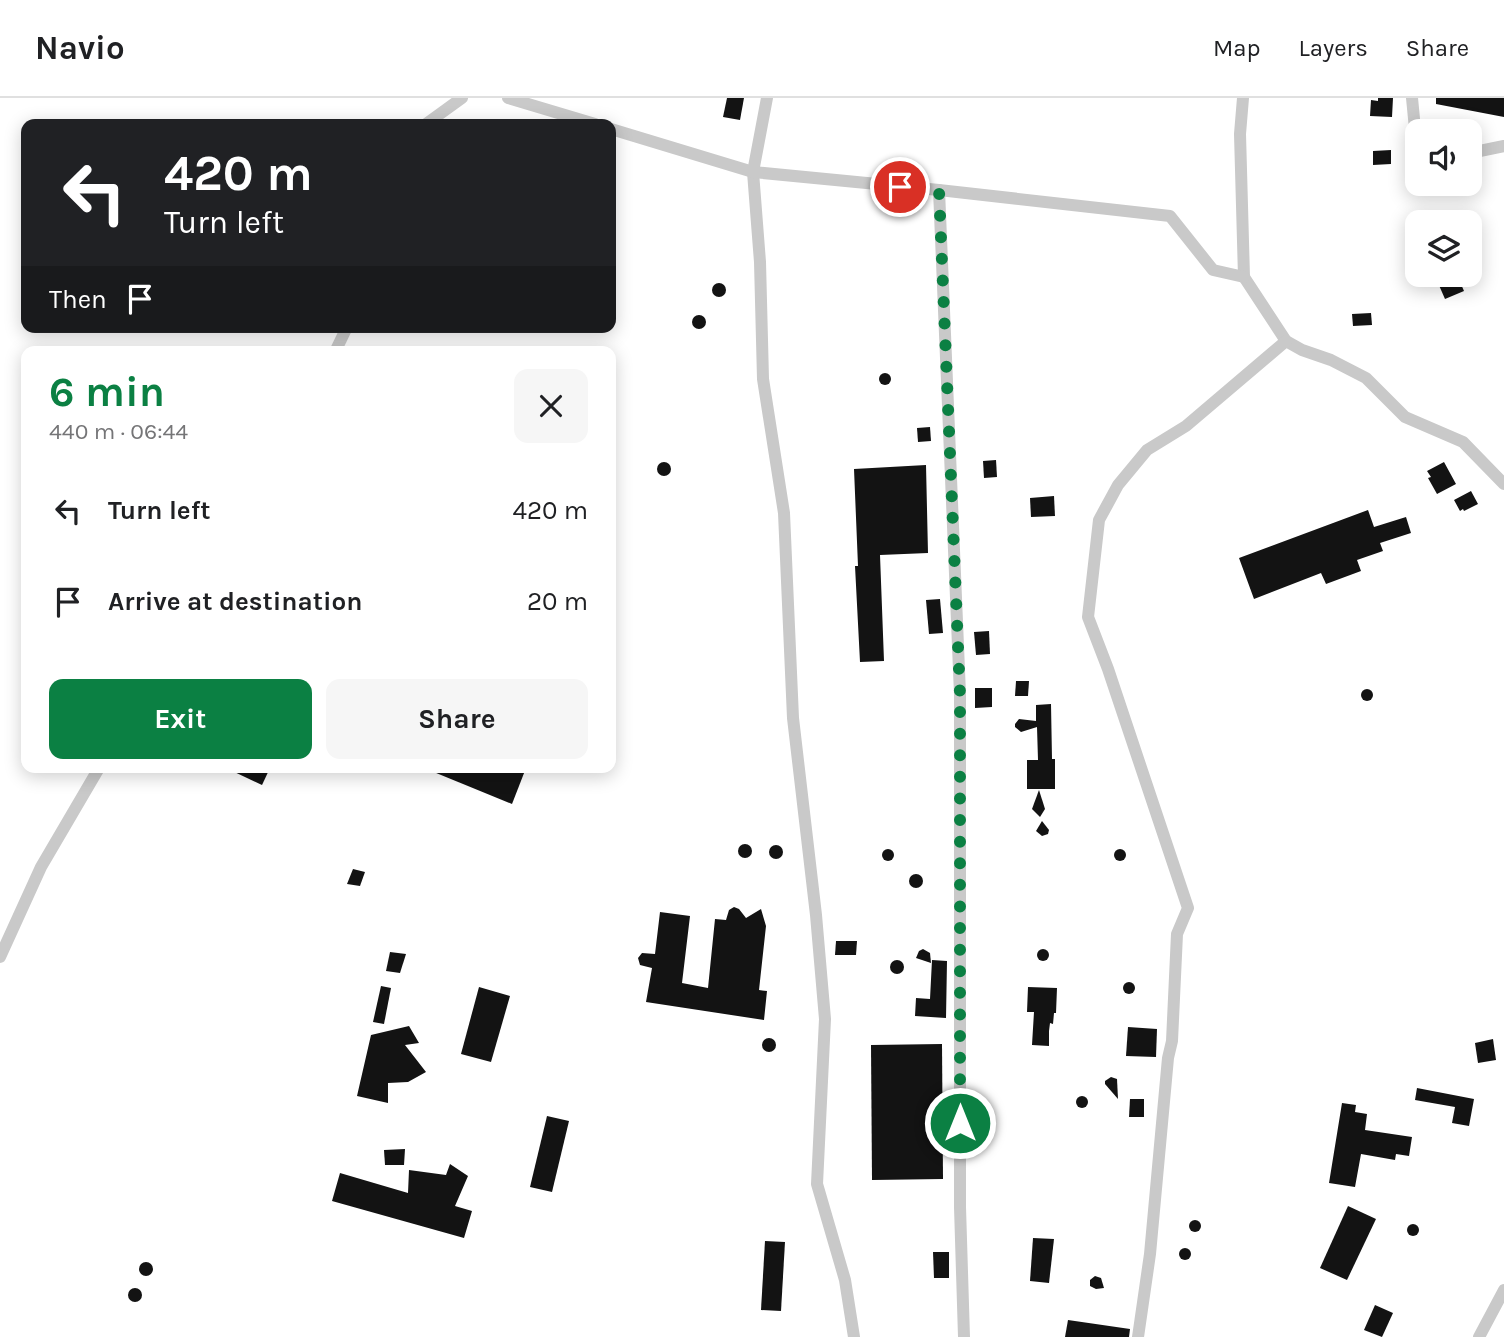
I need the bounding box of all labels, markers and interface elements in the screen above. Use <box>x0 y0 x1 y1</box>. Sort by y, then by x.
text: Navio <box>35 29 125 67</box>
text: Map <box>1213 34 1261 62</box>
text: Layers <box>1299 34 1368 62</box>
text: Share <box>1406 34 1469 62</box>
map controls <box>1405 119 1482 287</box>
button: sound <box>1405 119 1482 196</box>
text: 420 m <box>164 145 313 202</box>
icon: left <box>49 147 140 238</box>
pin <box>870 157 930 217</box>
icon: arrive <box>881 168 919 206</box>
text: Turn left <box>164 204 284 241</box>
button: layers <box>1405 210 1482 287</box>
icon: arrive <box>121 280 159 318</box>
text: Then <box>49 284 107 315</box>
text: 6 min <box>49 367 165 417</box>
button: close <box>514 369 588 443</box>
text: 440 m · 06:44 <box>49 418 188 445</box>
icon: left <box>49 492 87 530</box>
text: Turn left <box>108 495 210 526</box>
text: 420 m <box>512 495 588 526</box>
icon: arrive <box>49 583 87 621</box>
text: Arrive at destination <box>108 586 362 617</box>
text: 20 m <box>527 586 588 617</box>
button: Exit <box>49 679 312 759</box>
button: Share <box>326 679 588 759</box>
position arrow <box>923 1086 997 1160</box>

